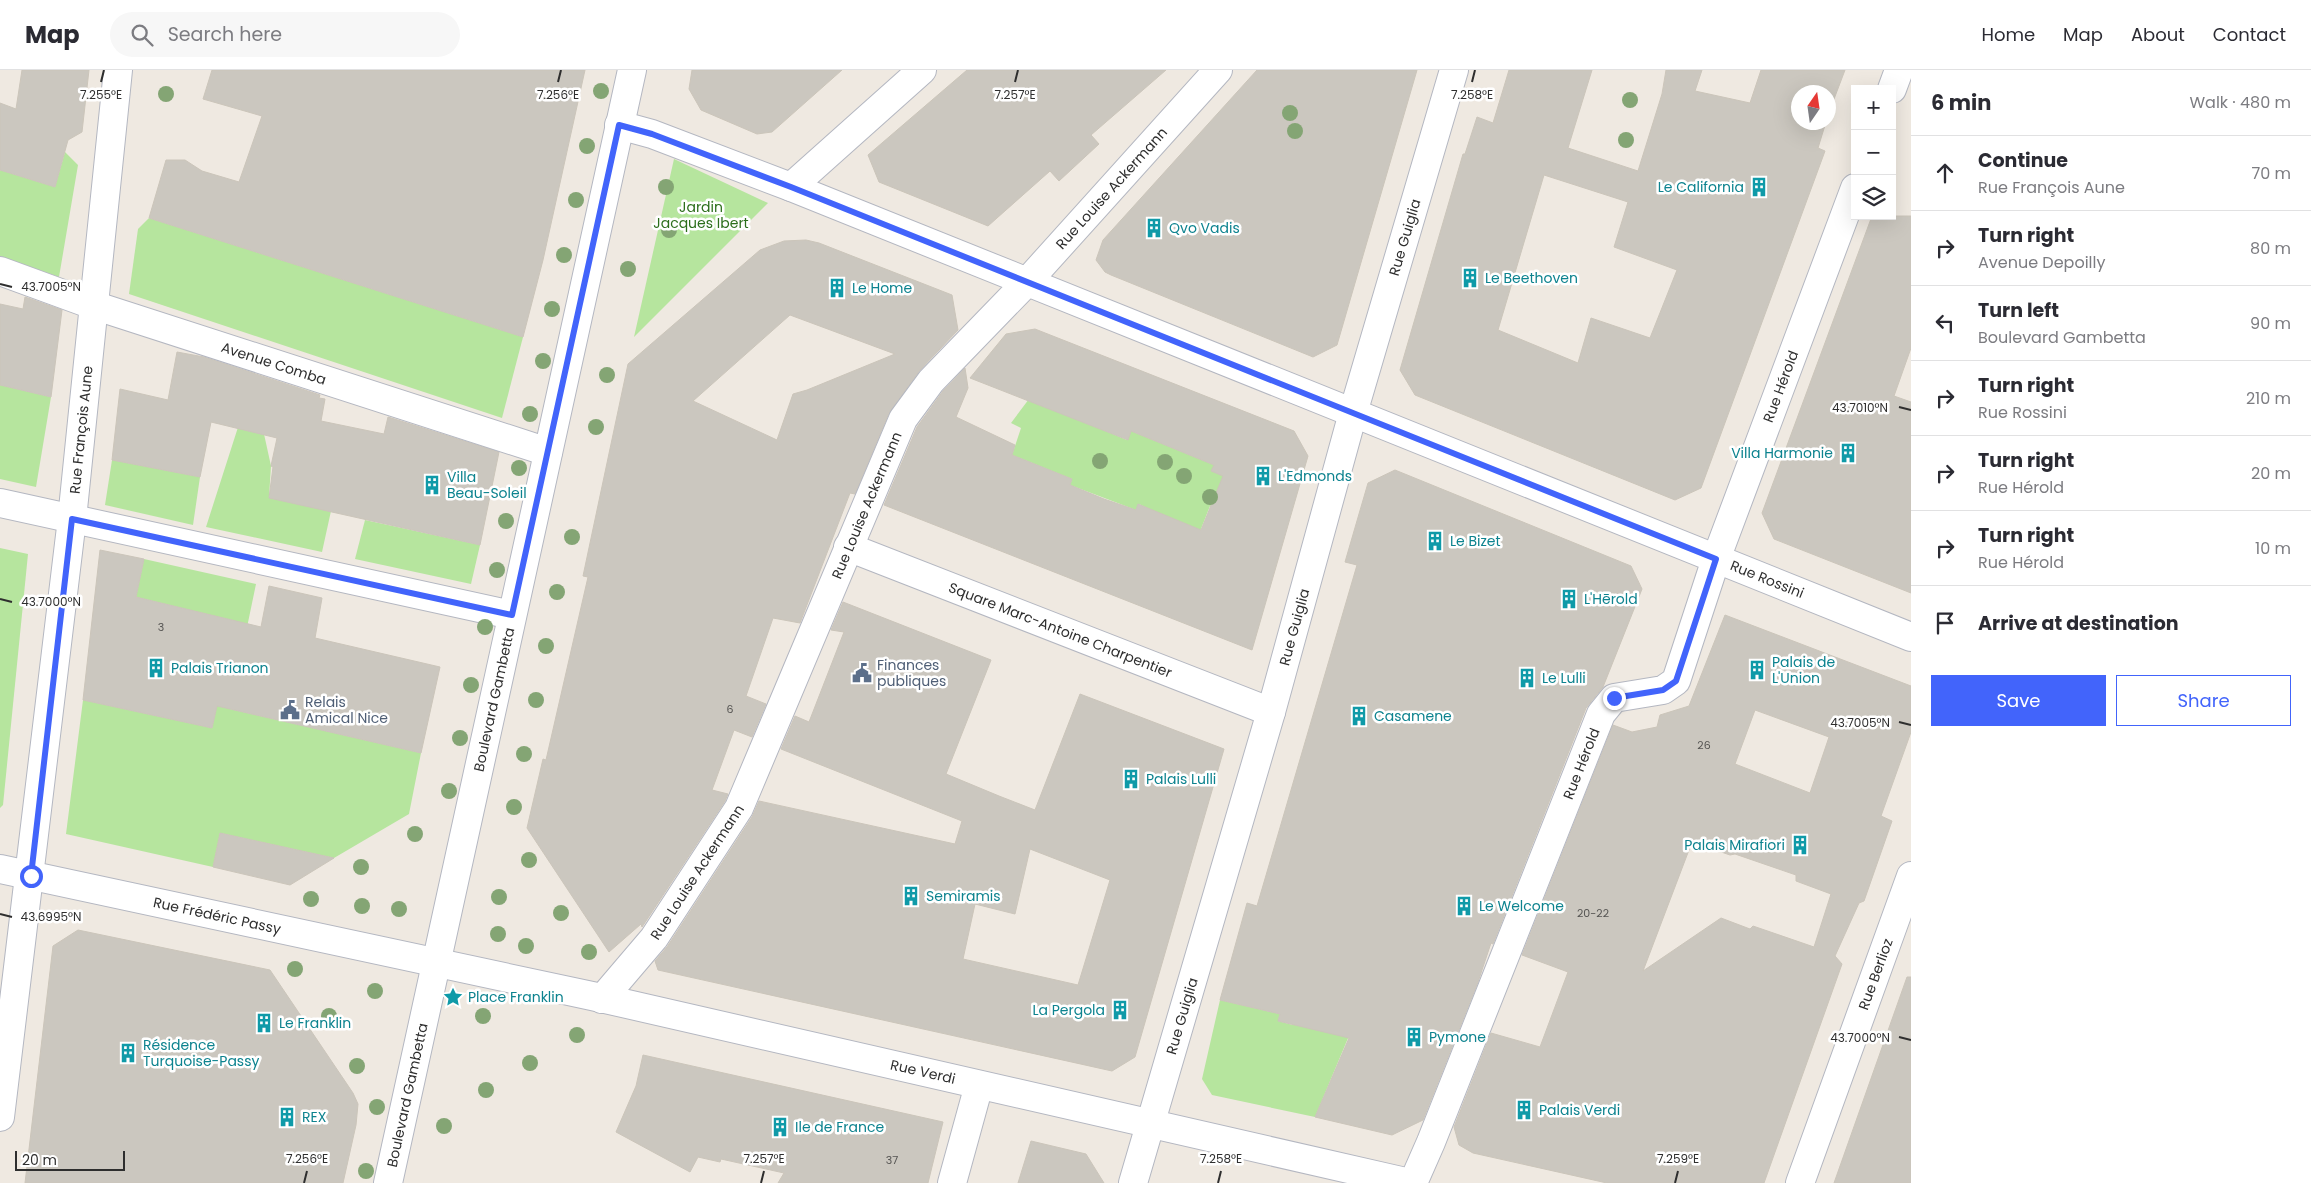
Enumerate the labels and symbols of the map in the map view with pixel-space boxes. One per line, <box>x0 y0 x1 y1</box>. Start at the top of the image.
north arrow <box>1791 85 1836 130</box>
text: 7.255°E <box>80 86 122 103</box>
text: 7.256°E <box>537 86 579 103</box>
text: 7.257°E <box>994 86 1036 103</box>
text: 7.258°E <box>1451 86 1493 103</box>
street label: Rue Louise Ackermann <box>1051 123 1172 254</box>
building icon: Le California <box>1748 176 1770 198</box>
place label: Le California <box>1658 177 1744 197</box>
park label: Jardin Jacques Ibert <box>653 197 749 233</box>
street label: Rue Guiglia <box>1384 197 1426 278</box>
building icon: Qvo Vadis <box>1143 217 1165 239</box>
place label: Qvo Vadis <box>1169 218 1240 238</box>
building icon: Le Beethoven <box>1459 267 1481 289</box>
place label: Le Beethoven <box>1485 268 1578 288</box>
building icon: Le Home <box>826 277 848 299</box>
text: 43.7005°N <box>21 278 81 295</box>
place label: Le Home <box>852 278 913 298</box>
street label: Avenue Comba <box>219 337 329 390</box>
street label: Rue Hérold <box>1758 348 1803 425</box>
street label: Rue François Aune <box>65 364 98 495</box>
text: 43.7010°N <box>1832 399 1888 416</box>
street label: Rue Louise Ackermann <box>827 429 907 582</box>
building icon: Villa Harmonie <box>1837 442 1859 464</box>
place label: Villa Harmonie <box>1731 443 1833 463</box>
building icon: L'Edmonds <box>1252 465 1274 487</box>
place label: L'Edmonds <box>1278 466 1352 486</box>
place label: Villa Beau-Soleil <box>447 467 527 503</box>
building icon: Villa Beau-Soleil <box>421 474 443 496</box>
building icon: Le Bizet <box>1424 530 1446 552</box>
place label: Le Bizet <box>1450 531 1501 551</box>
street label: Rue Rossini <box>1727 555 1807 603</box>
street label: Square Marc-Antoine Charpentier <box>946 577 1175 682</box>
street label: Rue Guiglia <box>1274 586 1314 668</box>
building icon: L'Hērold <box>1558 588 1580 610</box>
place label: L'Hērold <box>1584 589 1638 609</box>
text: 43.7000°N <box>21 593 81 610</box>
house number: 3 <box>158 619 164 635</box>
street label: Boulevard Gambetta <box>468 626 520 773</box>
place label: Palais de L'Union <box>1772 652 1835 688</box>
place label: Finances publiques <box>877 655 946 691</box>
building icon: Palais Trianon <box>145 657 167 679</box>
place label: Palais Trianon <box>171 658 269 678</box>
building icon: Palais de L'Union <box>1746 659 1768 681</box>
public building icon: Finances publiques <box>851 662 873 684</box>
building icon: Le Lulli <box>1516 667 1538 689</box>
place label: Le Lulli <box>1542 668 1586 688</box>
route end <box>1603 687 1626 710</box>
place label: Relais Amical Nice <box>305 692 388 728</box>
public building icon: Relais Amical Nice <box>279 699 301 721</box>
house number: 6 <box>727 701 734 717</box>
building icon: Casamene <box>1348 705 1370 727</box>
place label: Casamene <box>1374 706 1452 726</box>
text: 43.7005°N <box>1830 714 1890 731</box>
street label: Rue Hérold <box>1558 725 1605 802</box>
house number: 26 <box>1697 737 1711 753</box>
building icon: Palais Lulli <box>1120 768 1142 790</box>
place label: Palais Lulli <box>1146 769 1216 789</box>
street label: Rue Louise Ackermann <box>646 800 749 944</box>
building icon: Palais Mirafiori <box>1789 834 1811 856</box>
place label: Palais Mirafiori <box>1684 835 1785 855</box>
route start <box>20 865 43 888</box>
building icon: Semiramis <box>900 885 922 907</box>
place label: Semiramis <box>926 886 1001 906</box>
street label: Rue Frédéric Passy <box>151 892 283 939</box>
building icon: Le Welcome <box>1453 895 1475 917</box>
place label: Le Welcome <box>1479 896 1564 916</box>
house number: 20-22 <box>1577 905 1609 921</box>
text: 43.6995°N <box>21 908 81 925</box>
street label: Rue Berlioz <box>1853 936 1898 1013</box>
street label: Rue Guiglia <box>1161 975 1203 1057</box>
place icon: Place Franklin <box>442 986 464 1008</box>
place label: Place Franklin <box>468 987 564 1007</box>
building icon: La Pergola <box>1109 999 1131 1021</box>
place label: La Pergola <box>1032 1000 1105 1020</box>
building icon: Le Franklin <box>253 1012 275 1034</box>
place label: Le Franklin <box>279 1013 351 1033</box>
street label: Boulevard Gambetta <box>382 1021 433 1169</box>
building icon: Pymone <box>1403 1026 1425 1048</box>
place label: Pymone <box>1429 1027 1486 1047</box>
text: 43.7000°N <box>1830 1029 1890 1046</box>
place label: Résidence Turquoise-Passy <box>143 1035 259 1071</box>
building icon: Résidence Turquoise-Passy <box>117 1042 139 1064</box>
street label: Rue Verdi <box>888 1055 958 1089</box>
building icon: Palais Verdi <box>1513 1099 1535 1121</box>
place label: Palais Verdi <box>1539 1100 1620 1120</box>
building icon: REX <box>276 1106 298 1128</box>
place label: REX <box>302 1107 327 1127</box>
building icon: Ile de France <box>769 1116 791 1138</box>
place label: Ile de France <box>795 1117 884 1137</box>
scale bar <box>15 1148 125 1171</box>
text: 7.256°E <box>286 1150 328 1167</box>
text: 7.257°E <box>743 1150 785 1167</box>
text: 7.258°E <box>1200 1150 1242 1167</box>
text: 7.259°E <box>1657 1150 1699 1167</box>
house number: 37 <box>886 1152 898 1168</box>

